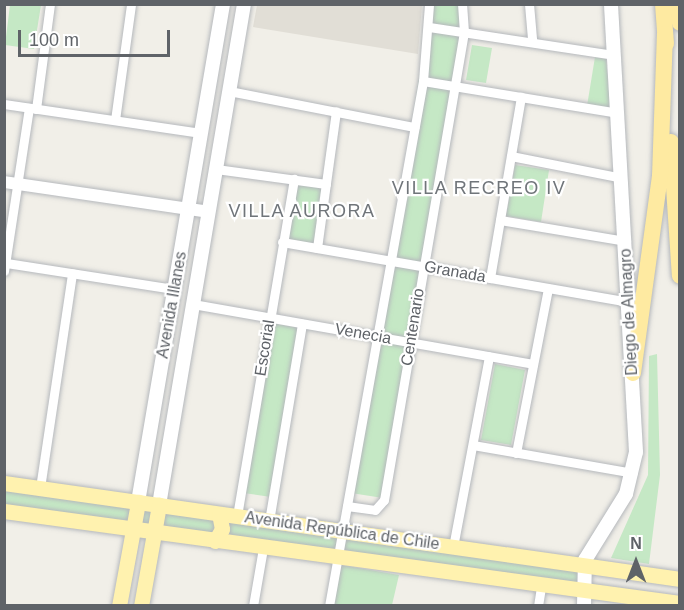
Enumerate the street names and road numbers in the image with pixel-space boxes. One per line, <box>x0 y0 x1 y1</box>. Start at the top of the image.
street label: Diego de Almagro <box>616 248 642 376</box>
street label: Avenida Illanes <box>153 250 191 360</box>
street label: Granada <box>423 257 487 287</box>
street label: Centenario <box>397 287 429 367</box>
street label: Escorial <box>251 318 279 378</box>
street label: Venecia <box>333 320 393 348</box>
street label: Avenida República de Chile <box>243 508 441 554</box>

